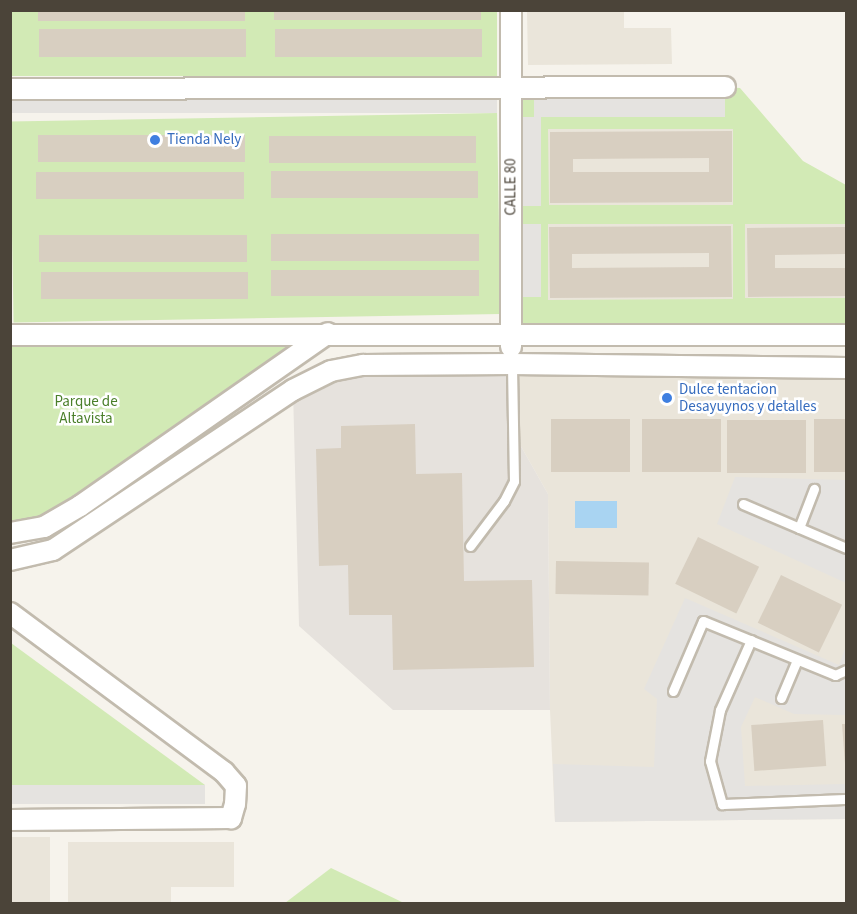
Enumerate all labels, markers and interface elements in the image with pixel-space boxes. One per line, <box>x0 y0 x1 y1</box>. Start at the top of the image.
place label: Tienda Nely <box>167 131 241 149</box>
marker: Tienda Nely <box>148 133 162 147</box>
street label: CALLE 80 <box>502 158 520 216</box>
place label: Dulce tentacion Desayuynos y detalles <box>679 380 817 415</box>
marker: Dulce tentacion Desayuynos y detalles <box>660 391 674 405</box>
park label: Parque de Altavista <box>54 392 118 427</box>

